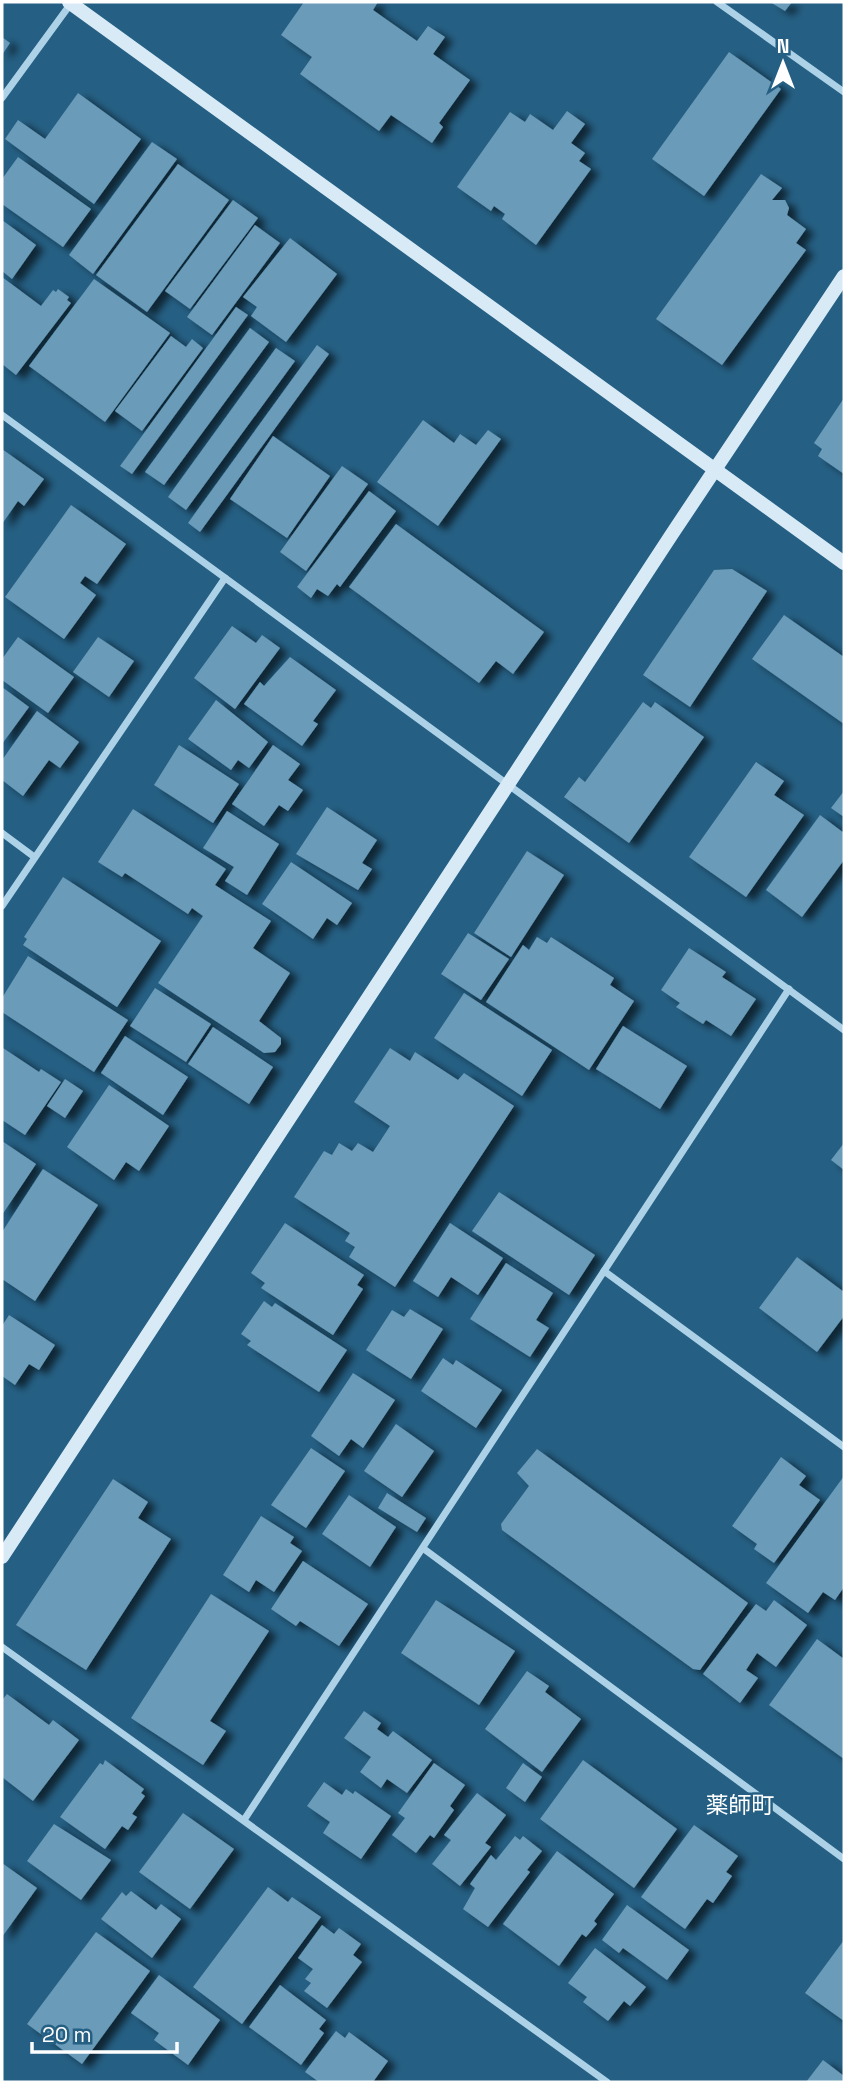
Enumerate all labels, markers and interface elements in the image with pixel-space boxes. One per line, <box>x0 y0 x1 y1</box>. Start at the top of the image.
north arrow <box>748 28 818 98</box>
text: N <box>777 34 789 59</box>
district label: 薬師町 <box>706 1790 775 1820</box>
scale bar <box>32 2010 177 2054</box>
text: 20 m <box>42 2021 92 2048</box>

